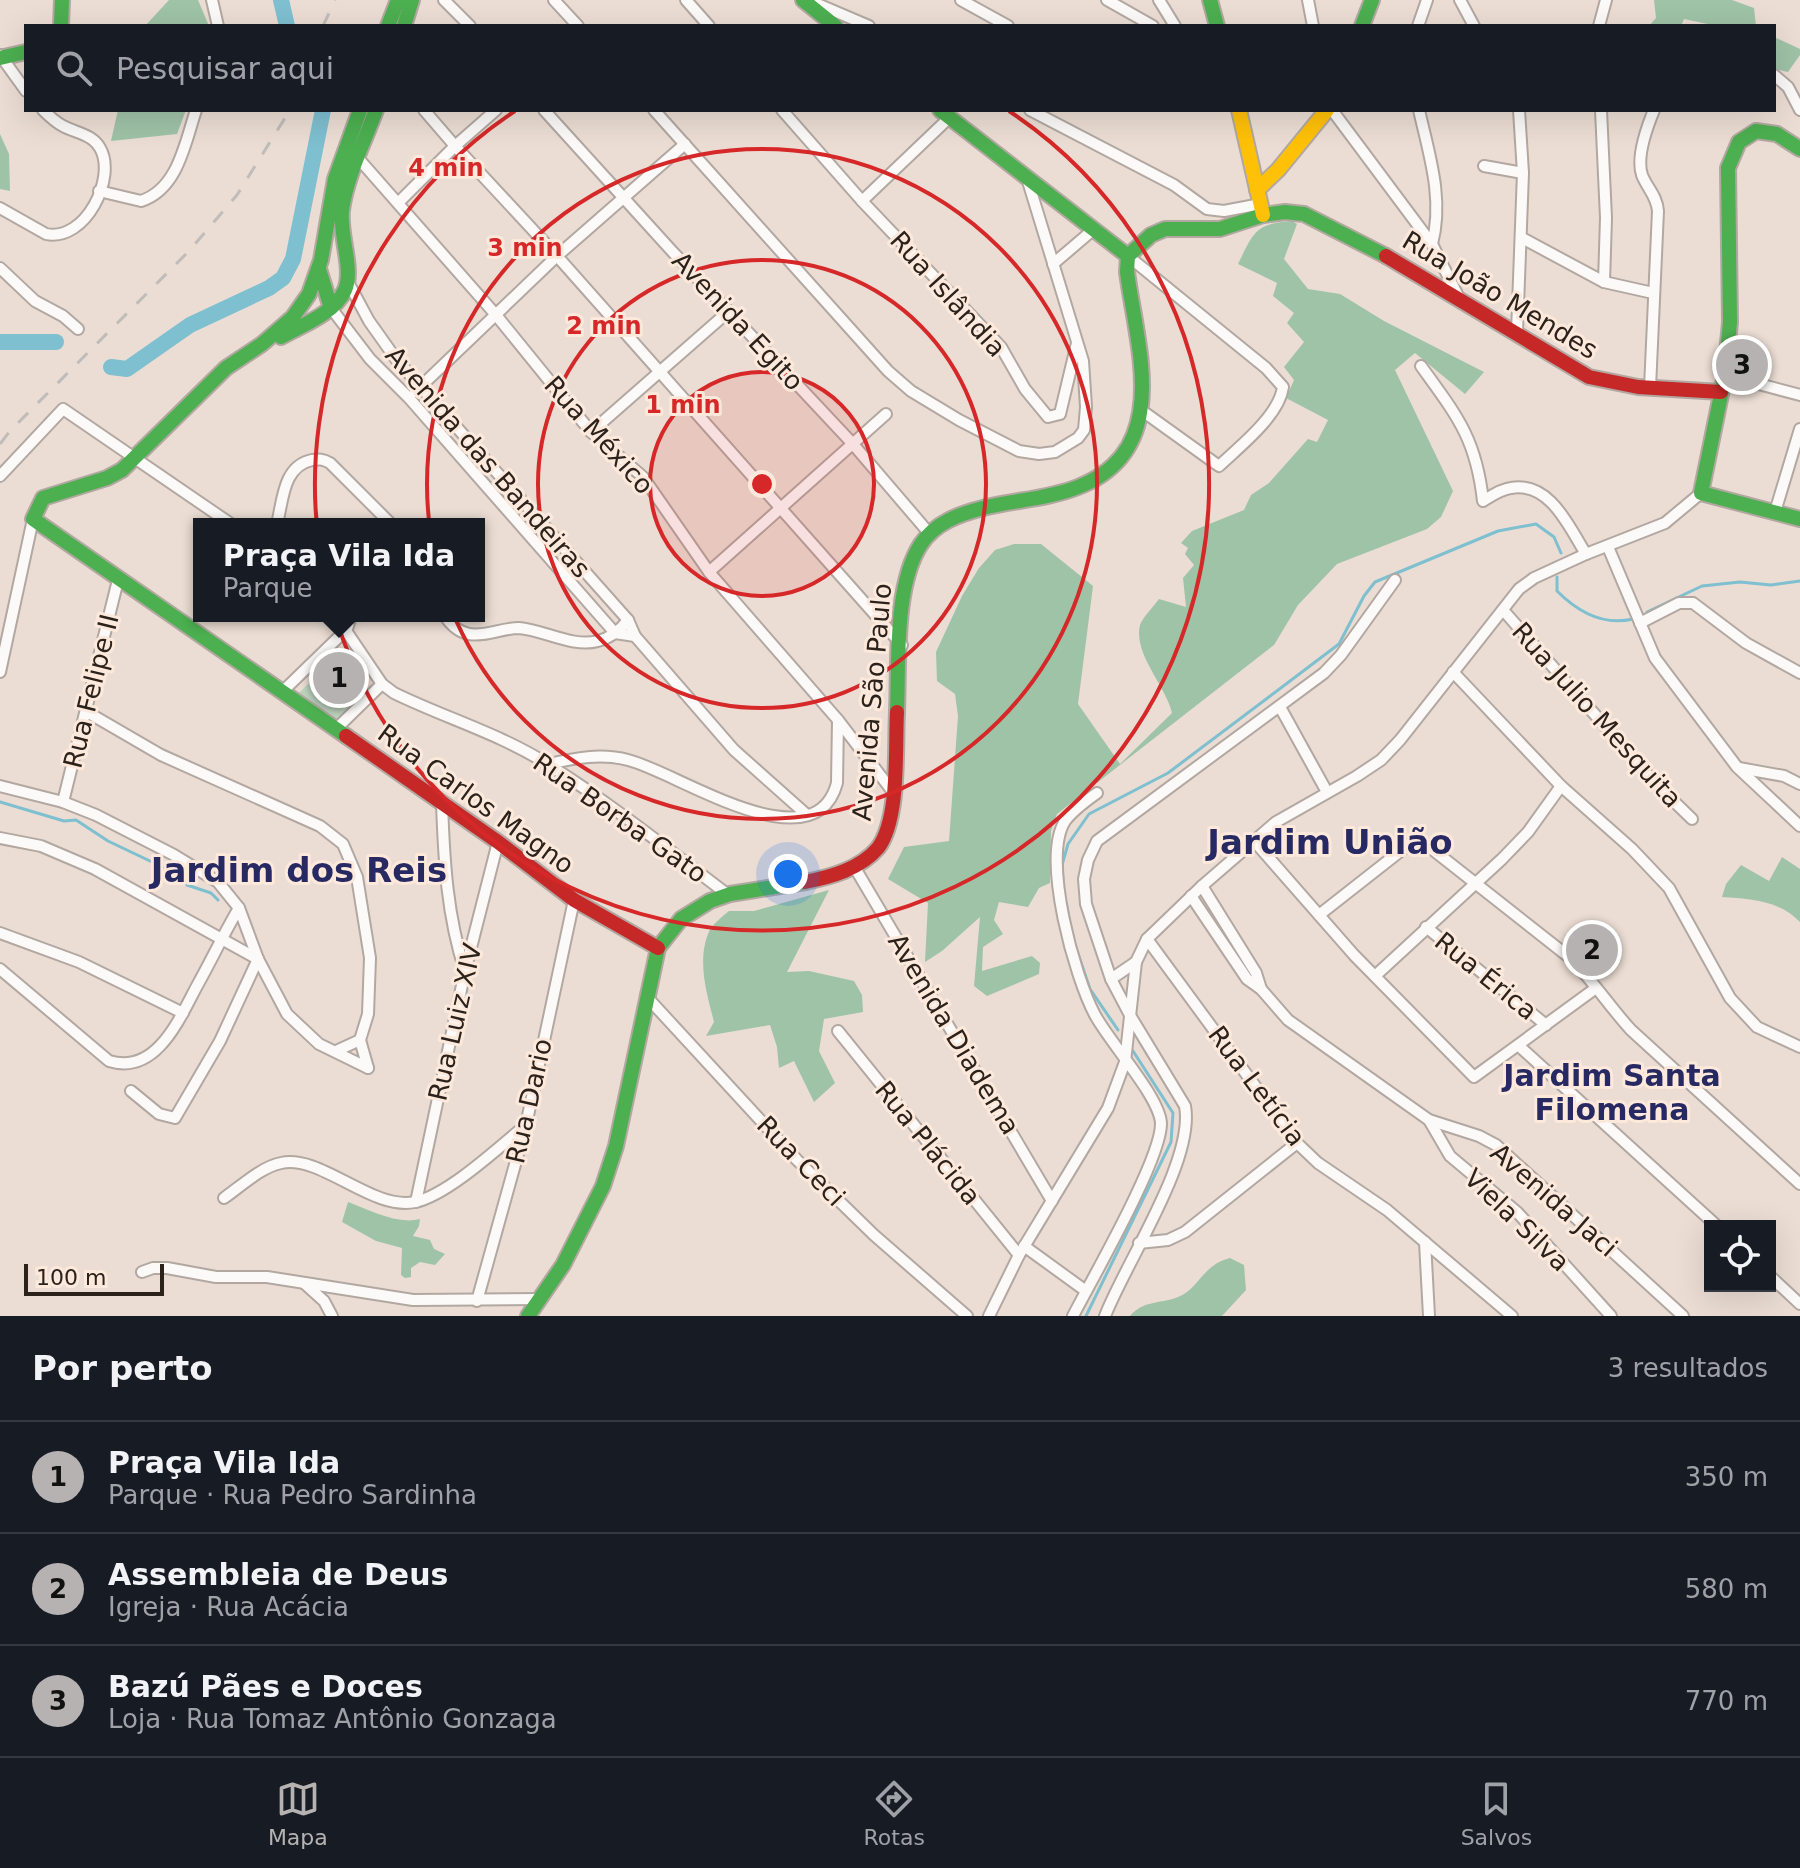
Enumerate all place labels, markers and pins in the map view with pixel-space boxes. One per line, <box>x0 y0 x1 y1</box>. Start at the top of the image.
pin: 3 <box>1716 335 1768 395</box>
centre of rings <box>748 470 776 498</box>
pin: 1 <box>313 648 365 708</box>
pin: 2 <box>1566 920 1618 980</box>

